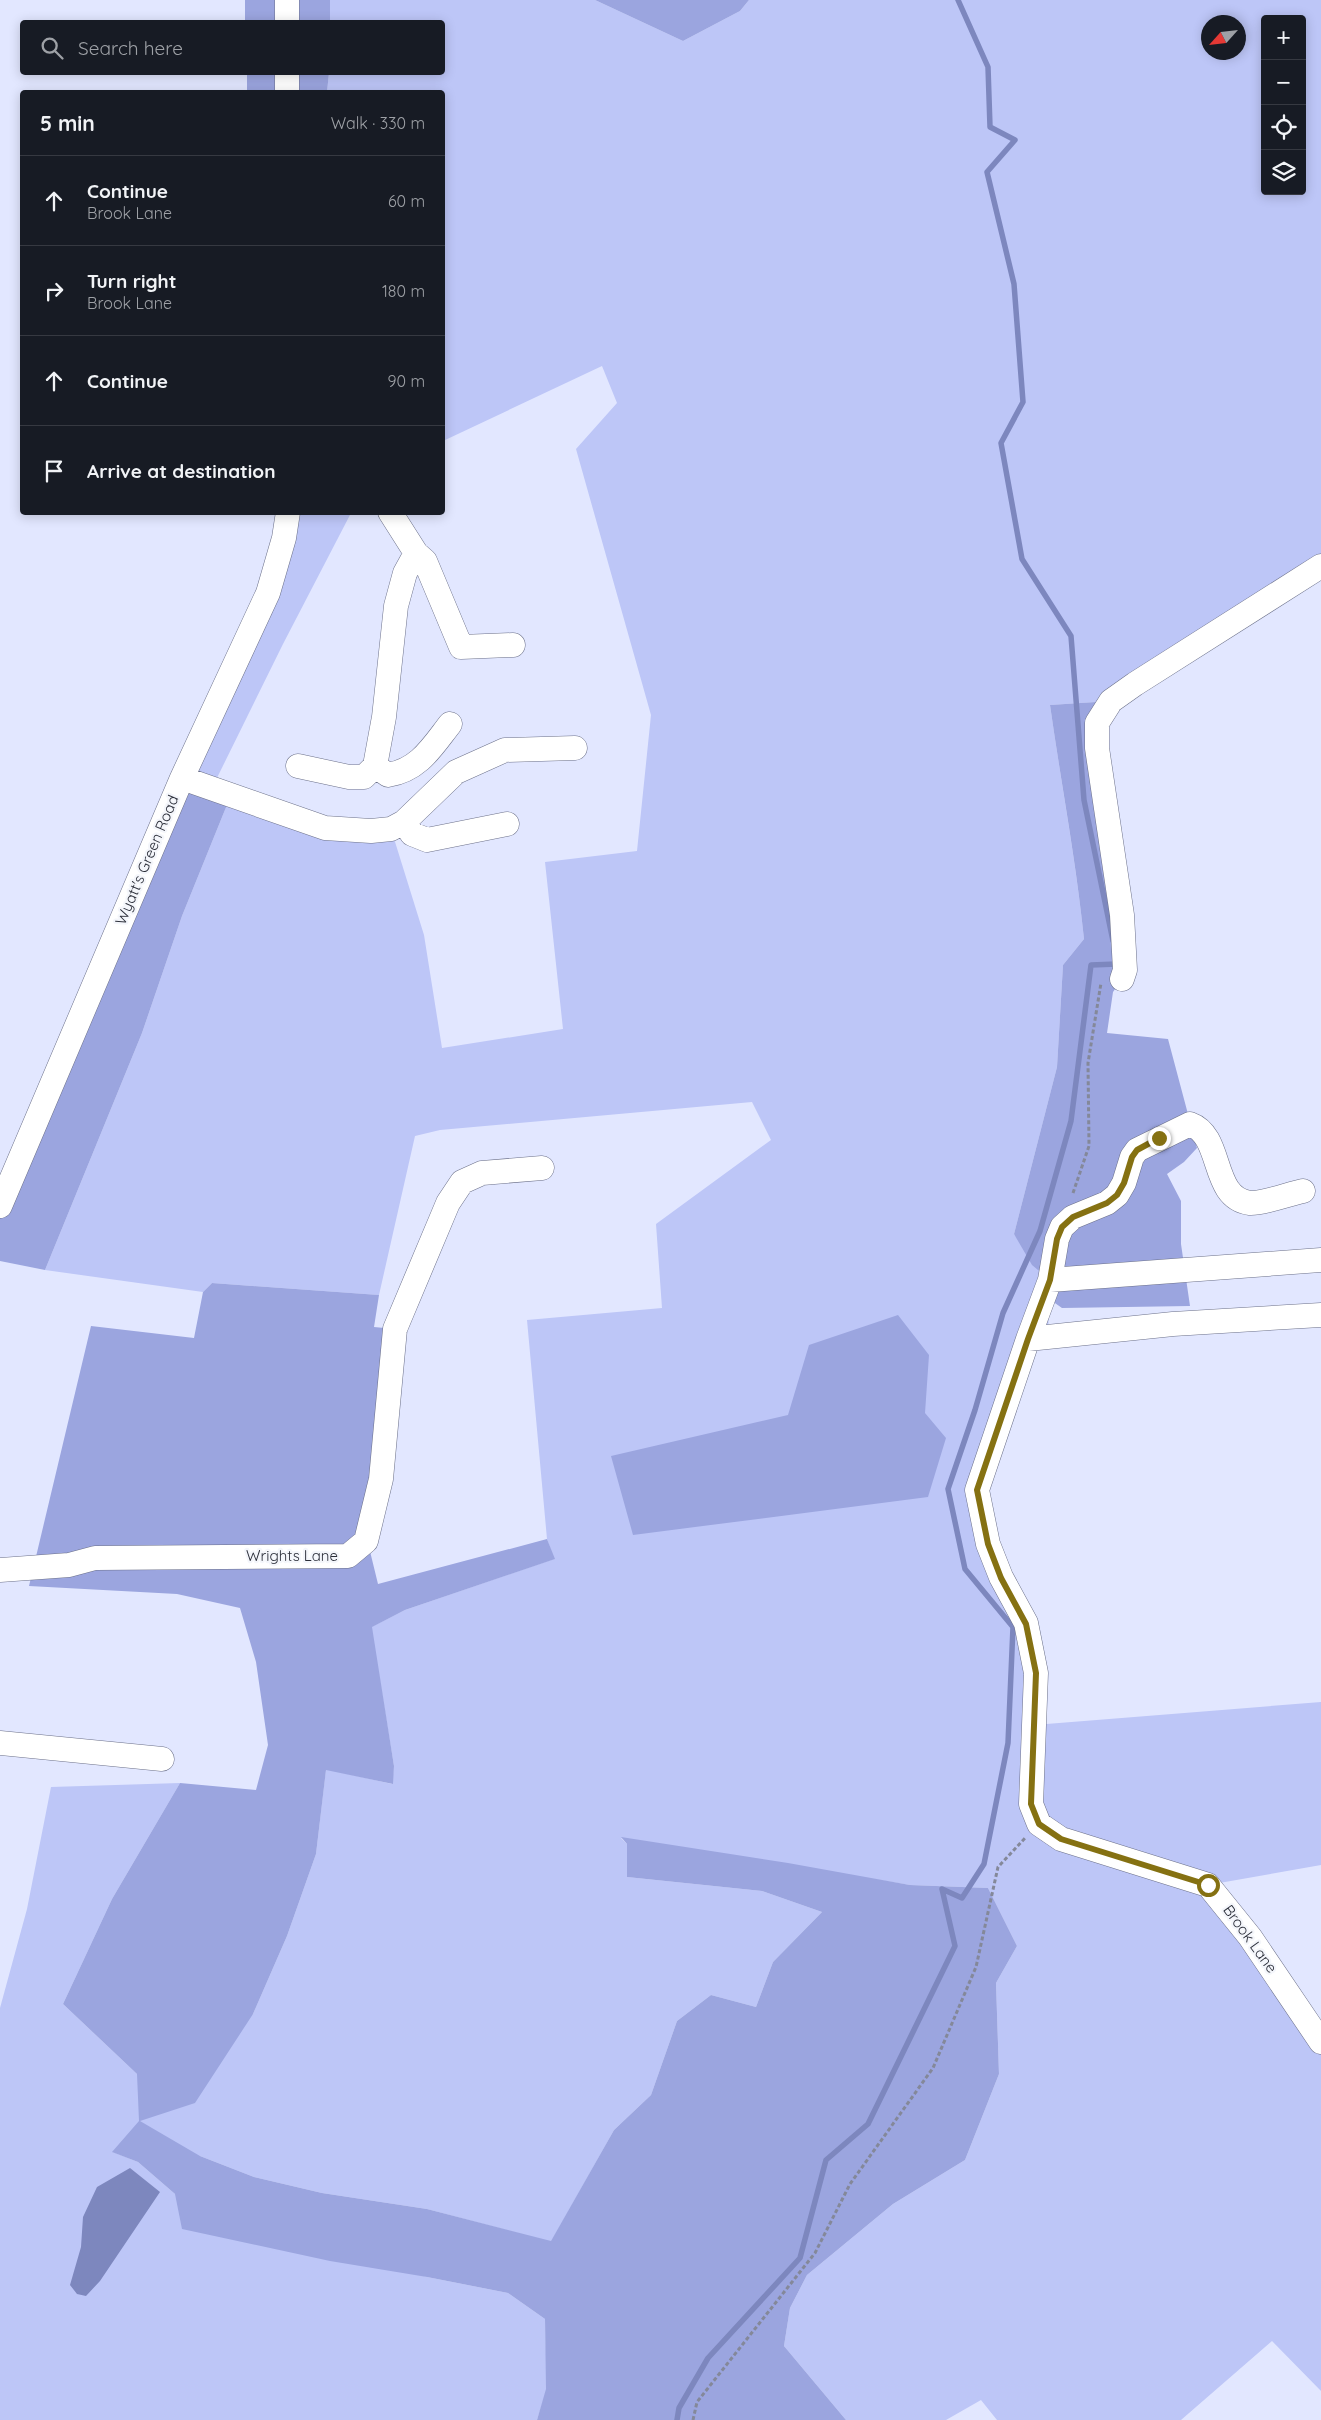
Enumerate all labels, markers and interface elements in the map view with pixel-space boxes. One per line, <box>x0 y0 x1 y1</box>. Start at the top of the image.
north arrow <box>1201 15 1246 60</box>
map controls <box>1261 15 1306 195</box>
button: + <box>1261 15 1306 60</box>
search box <box>20 20 445 75</box>
icon: search <box>38 34 66 62</box>
text: Search here <box>78 36 183 60</box>
button: − <box>1261 60 1306 105</box>
button: locate <box>1261 105 1306 150</box>
text: 5 min <box>40 110 95 136</box>
text: Walk · 330 m <box>331 113 425 133</box>
button: layers <box>1261 150 1306 195</box>
text: Continue <box>87 179 168 203</box>
icon: ahead <box>40 187 68 215</box>
text: 60 m <box>388 191 425 211</box>
text: Brook Lane <box>87 203 172 223</box>
text: Turn right <box>87 269 176 293</box>
icon: right <box>40 277 68 305</box>
text: 180 m <box>382 281 425 301</box>
text: Brook Lane <box>87 293 172 313</box>
icon: ahead <box>40 367 68 395</box>
text: Continue <box>87 369 168 393</box>
text: 90 m <box>388 371 425 391</box>
icon: arrive <box>40 457 68 485</box>
text: Arrive at destination <box>87 459 276 483</box>
street label: Wyatt's Green Road <box>111 792 182 928</box>
route end <box>1148 1127 1171 1150</box>
street label: Wrights Lane <box>246 1546 338 1565</box>
route start <box>1197 1874 1220 1897</box>
street label: Brook Lane <box>1219 1901 1282 1977</box>

